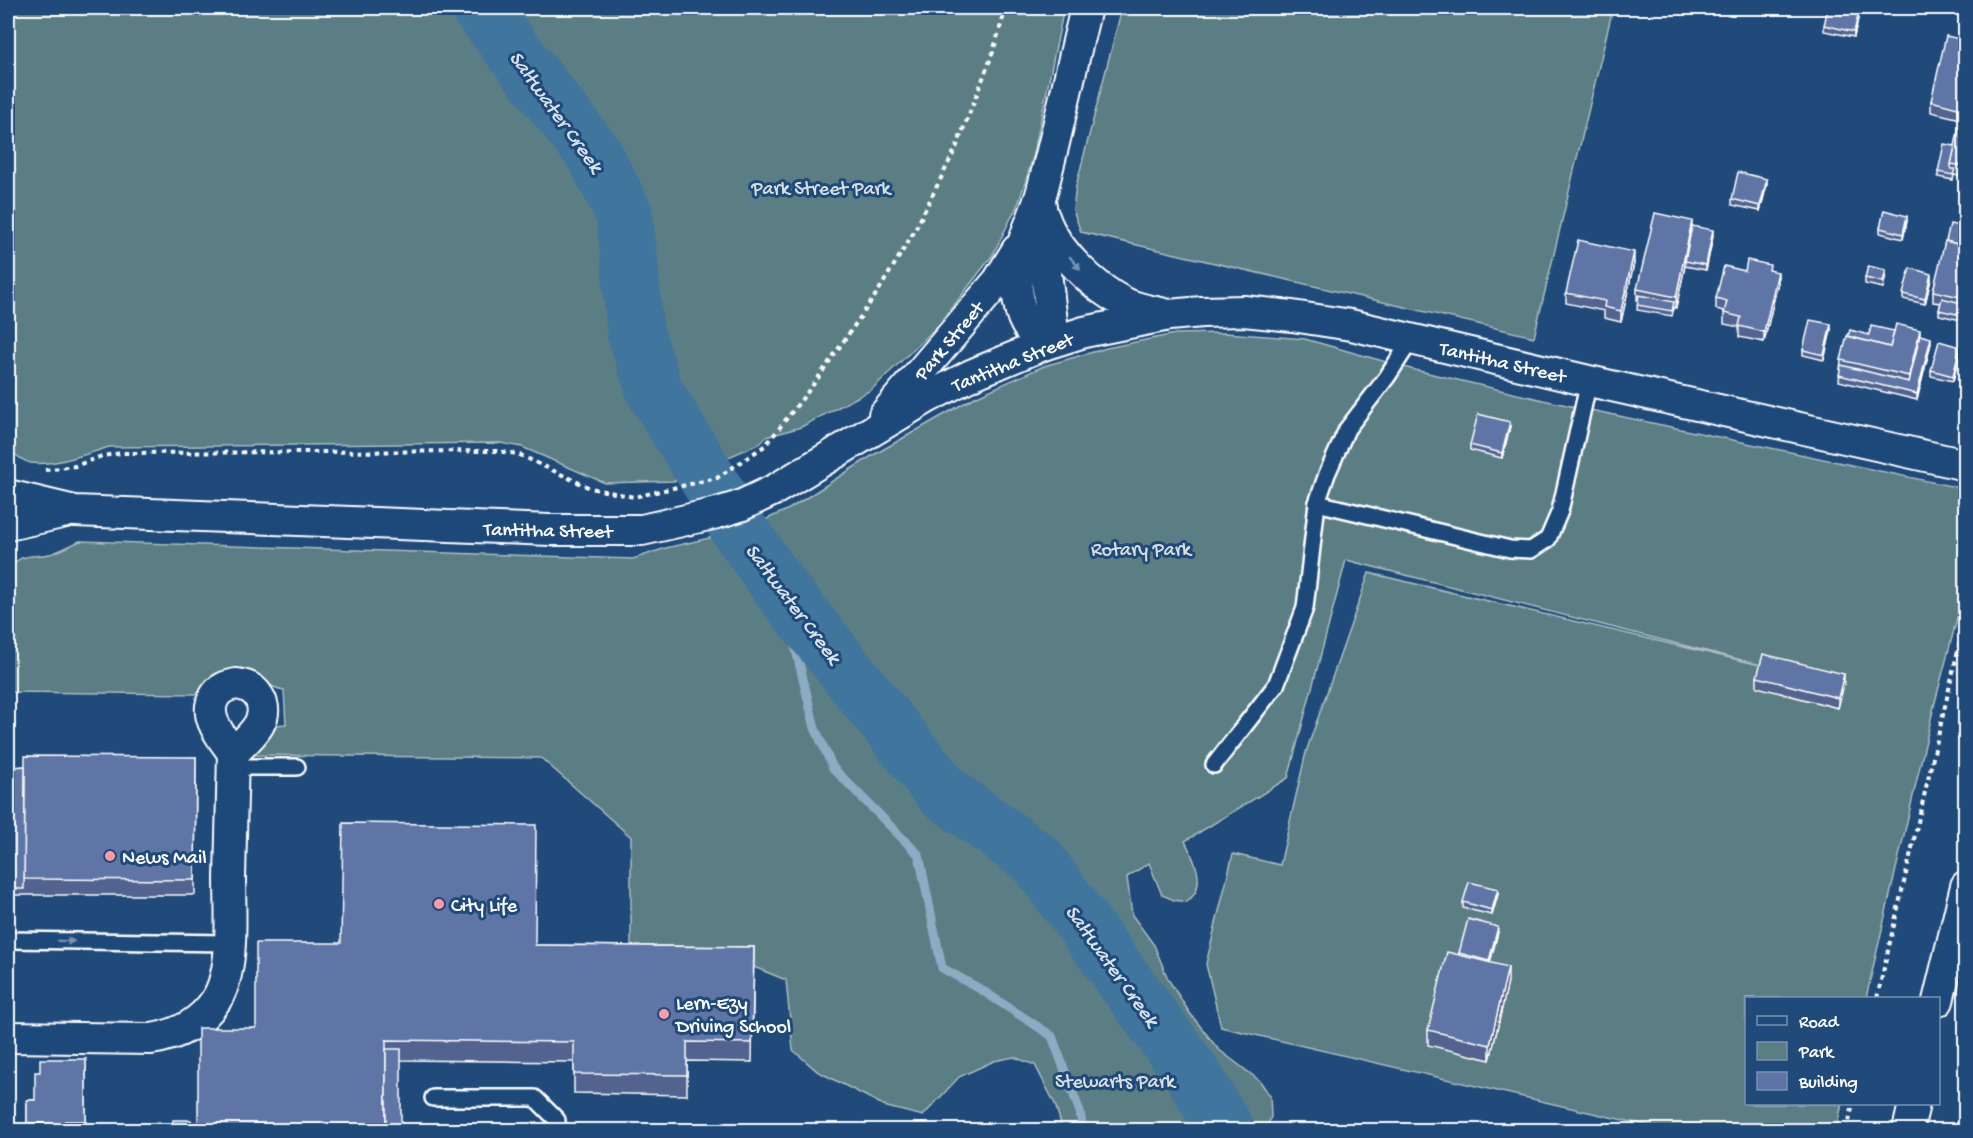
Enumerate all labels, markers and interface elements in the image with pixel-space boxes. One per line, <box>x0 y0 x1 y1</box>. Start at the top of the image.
water label: Saltwater Creek <box>502 47 608 181</box>
park label: Park Street Park <box>750 179 893 202</box>
one-way arrow <box>1068 255 1081 270</box>
street label: Park Street <box>910 297 992 387</box>
street label: Tantitha Street <box>948 329 1079 399</box>
street label: Tantitha Street <box>1436 338 1569 391</box>
street label: Tantitha Street <box>482 520 614 545</box>
water label: Saltwater Creek <box>738 540 846 672</box>
park label: Rotary Park <box>1091 540 1193 563</box>
place label: News Mail <box>122 848 207 871</box>
marker: News Mail <box>103 849 117 863</box>
place label: City Life <box>451 896 518 919</box>
marker: City Life <box>432 897 446 911</box>
water label: Saltwater Creek <box>1058 901 1164 1035</box>
one-way arrow <box>56 936 75 946</box>
place label: Lern-Ezy Driving School <box>674 994 791 1040</box>
legend <box>1745 997 1940 1105</box>
marker: Lern-Ezy Driving School <box>657 1007 671 1021</box>
text: Road <box>1799 1013 1840 1034</box>
text: Park <box>1798 1043 1835 1064</box>
park label: Stewarts Park <box>1055 1072 1177 1095</box>
text: Building <box>1798 1073 1858 1094</box>

